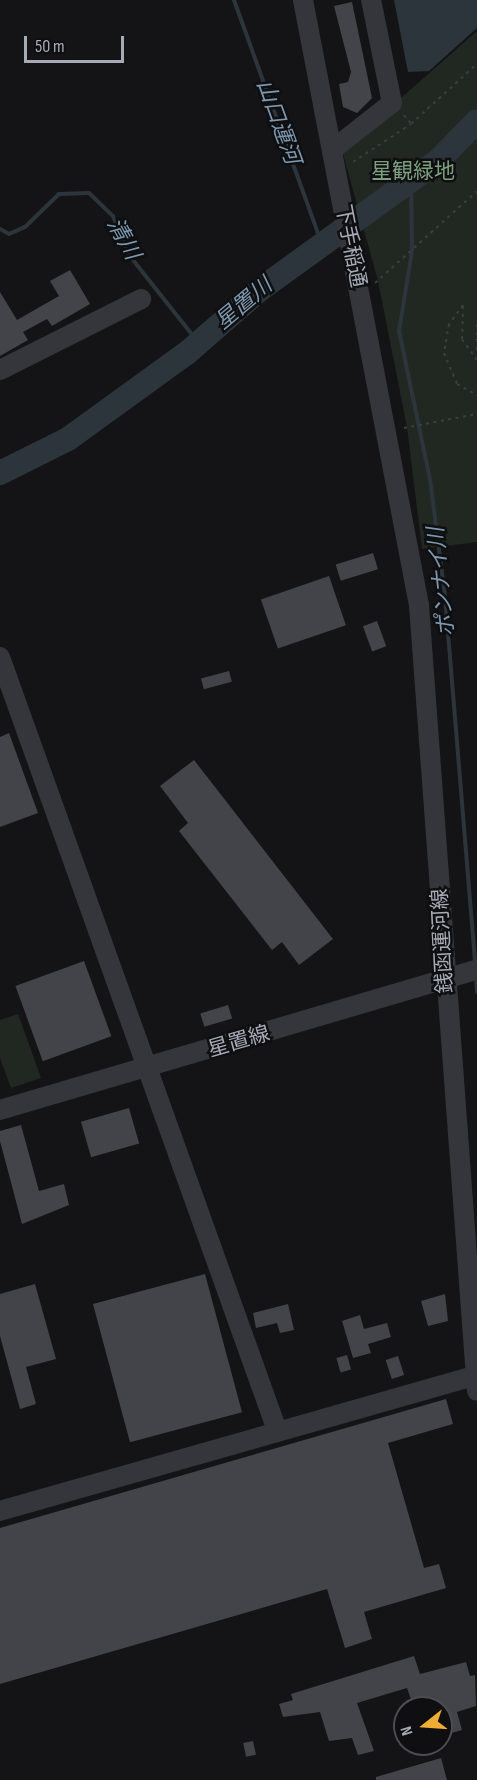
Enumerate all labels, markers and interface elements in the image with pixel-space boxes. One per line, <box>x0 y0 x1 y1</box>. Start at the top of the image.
scale bar <box>27 24 128 62</box>
text: 50 m <box>35 36 65 57</box>
water label: 山口運河 <box>251 76 305 168</box>
park label: 星観緑地 <box>371 159 455 185</box>
street label: 下手稲通 <box>330 202 370 290</box>
water label: 清川 <box>101 213 145 265</box>
water label: 星置川 <box>210 273 278 335</box>
water label: ポンナイ川 <box>423 526 461 638</box>
street label: 銭函運河線 <box>428 888 458 994</box>
street label: 星置線 <box>205 1021 273 1063</box>
north arrow <box>393 1696 453 1756</box>
text: N <box>397 1724 418 1738</box>

